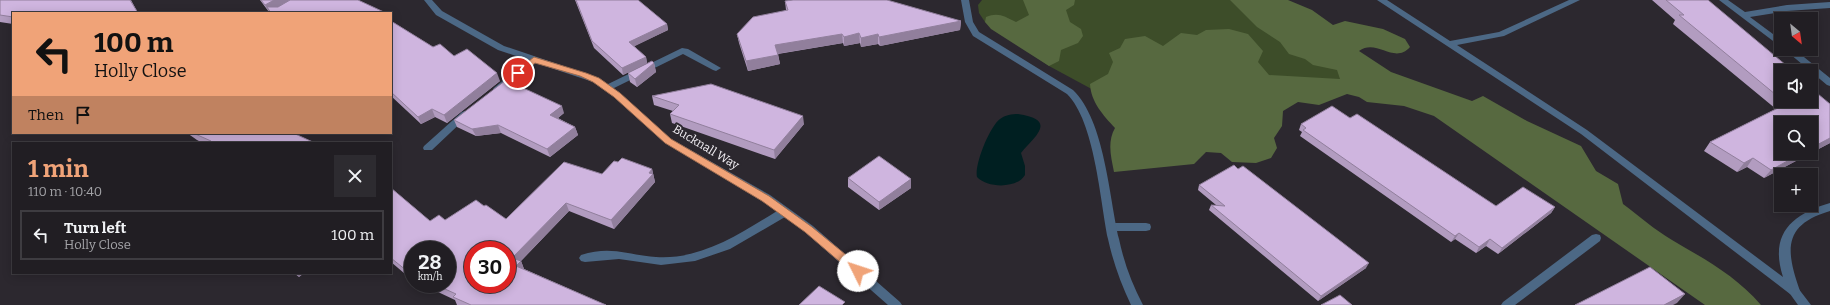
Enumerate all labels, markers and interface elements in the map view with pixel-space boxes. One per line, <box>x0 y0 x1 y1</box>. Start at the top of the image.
north arrow <box>1774 12 1818 56</box>
map controls <box>1774 12 1818 212</box>
text: 100 m <box>94 26 173 59</box>
icon: left <box>28 28 80 80</box>
pin <box>501 56 535 90</box>
text: Holly Close <box>94 60 187 82</box>
icon: arrive <box>507 62 529 84</box>
button: sound <box>1774 64 1818 108</box>
icon: arrive <box>72 104 94 126</box>
text: Then <box>28 106 64 124</box>
button: search <box>1774 116 1818 160</box>
street label: Bucknall Way <box>670 122 742 173</box>
text: 1 min <box>28 155 89 183</box>
button: close <box>334 155 376 197</box>
button: + <box>1774 168 1818 212</box>
text: 110 m · 10:40 <box>28 184 102 199</box>
text: Turn left <box>64 219 126 237</box>
icon: left <box>30 224 52 246</box>
text: 100 m <box>331 226 374 244</box>
text: Holly Close <box>64 237 131 252</box>
speed limit sign: 30 <box>464 241 516 293</box>
text: 28 <box>418 250 442 274</box>
position arrow <box>837 250 879 292</box>
text: km/h <box>418 271 442 283</box>

